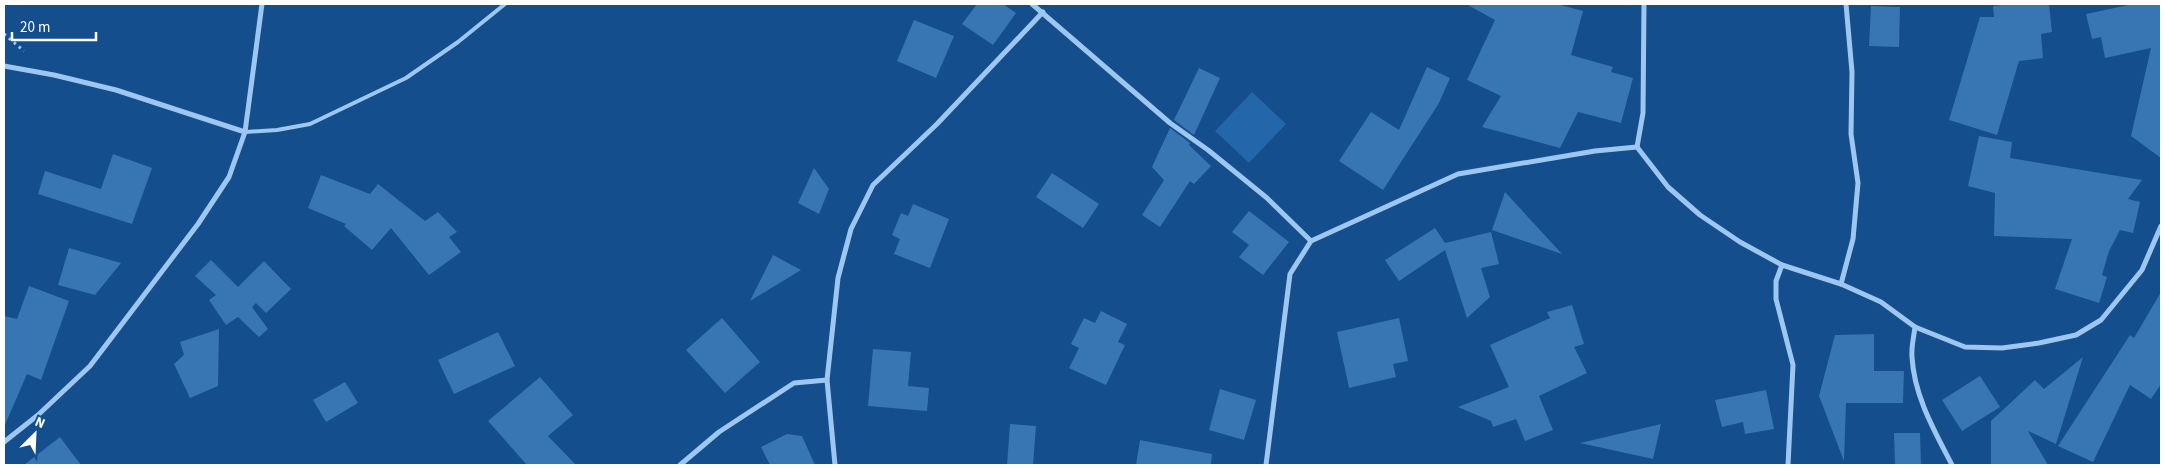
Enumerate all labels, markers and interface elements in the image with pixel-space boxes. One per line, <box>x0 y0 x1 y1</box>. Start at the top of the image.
scale bar <box>12 10 96 42</box>
text: 20 m <box>20 17 50 38</box>
north arrow <box>10 409 60 459</box>
text: N <box>32 412 48 434</box>

